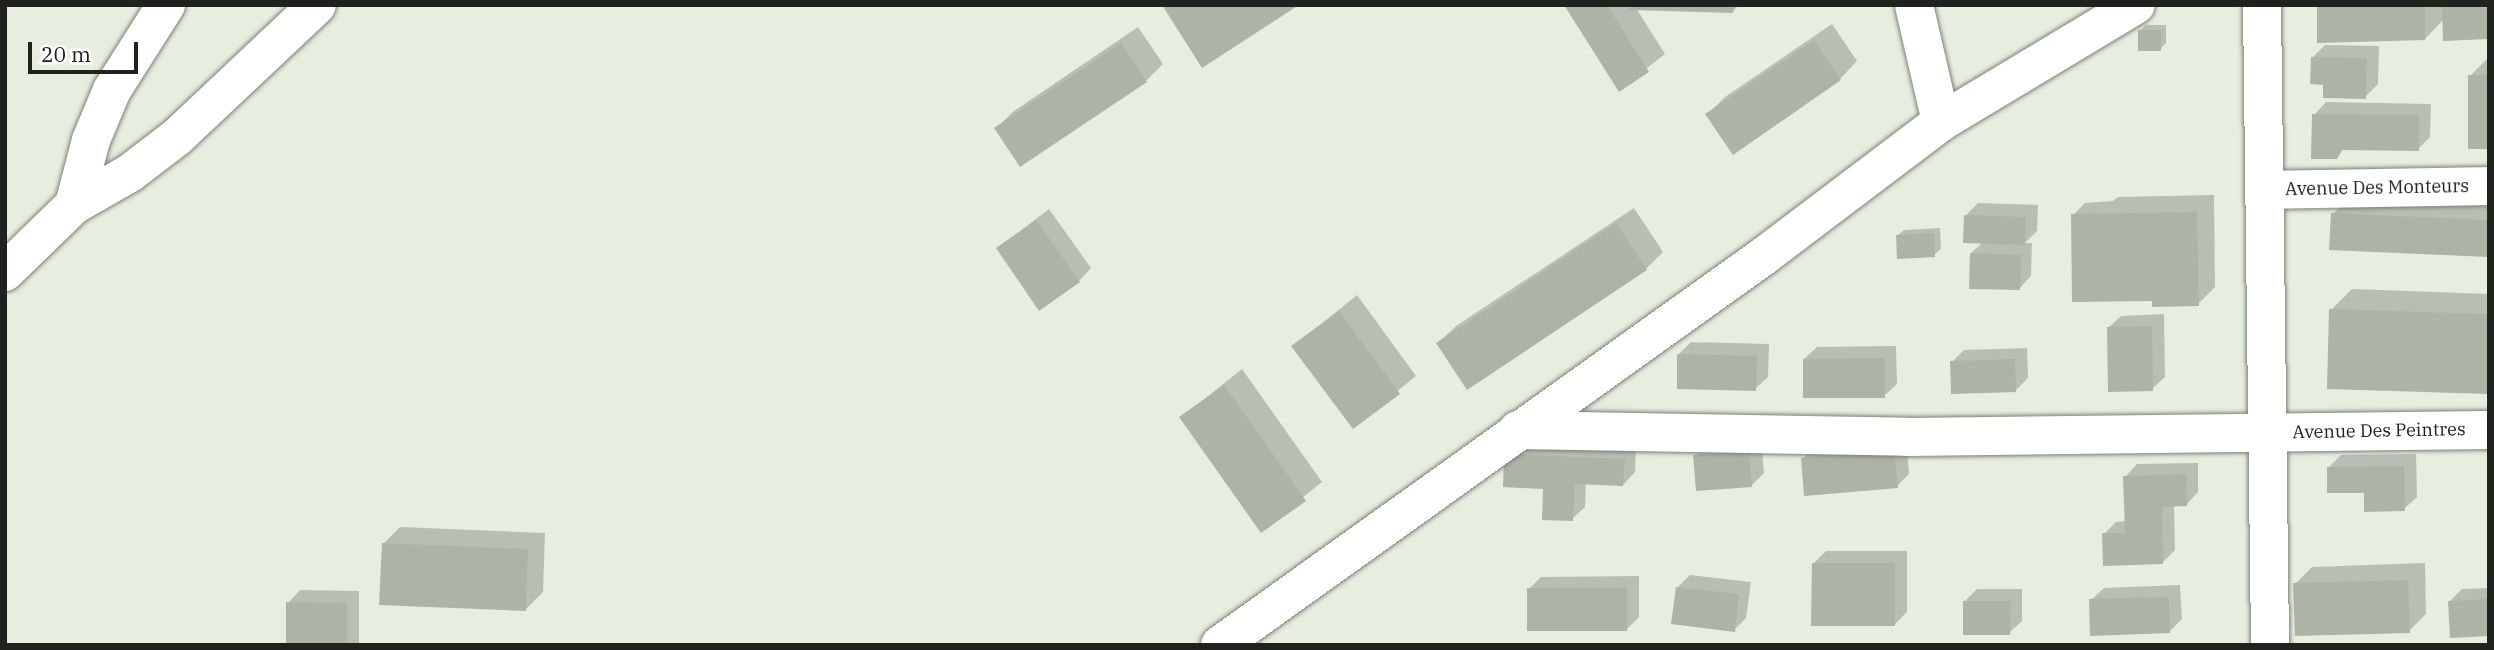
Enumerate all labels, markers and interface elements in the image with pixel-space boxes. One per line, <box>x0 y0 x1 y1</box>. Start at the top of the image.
scale bar <box>32 28 142 72</box>
text: 20 m <box>41 40 91 68</box>
street label: Avenue Des Monteurs <box>2285 176 2469 200</box>
street label: Avenue Des Peintres <box>2292 419 2466 443</box>

